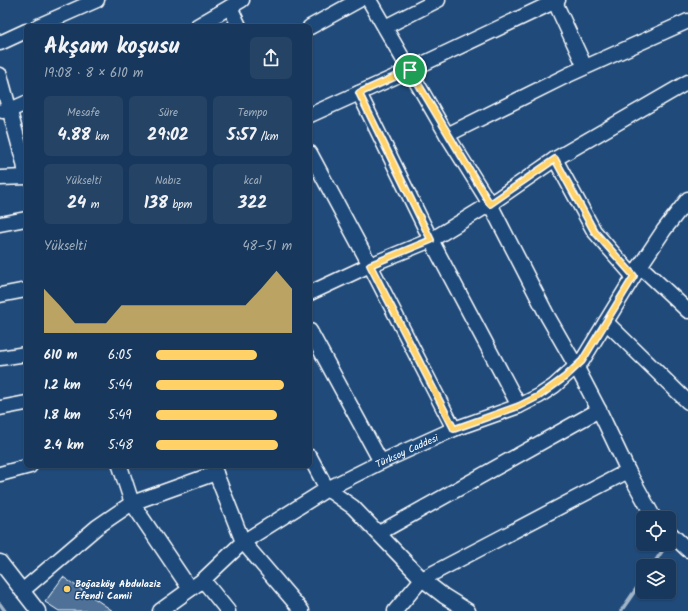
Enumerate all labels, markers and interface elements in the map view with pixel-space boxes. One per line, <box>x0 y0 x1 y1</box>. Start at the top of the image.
text: Akşam koşusu <box>44 30 180 65</box>
button: share <box>250 37 292 79</box>
pin <box>393 53 427 87</box>
icon: arrive <box>399 59 421 81</box>
text: 19:08 · 8 × 610 m <box>44 63 143 84</box>
text: Mesafe <box>67 104 100 122</box>
text: Süre <box>158 104 178 122</box>
text: Tempo <box>238 104 268 122</box>
text: 4.88 <box>57 122 91 149</box>
text: 29:02 <box>147 122 189 149</box>
text: 5:57 <box>227 122 256 149</box>
text: km <box>91 128 109 146</box>
text: /km <box>256 128 278 146</box>
text: Yükselti <box>65 172 101 190</box>
text: Nabız <box>155 172 181 190</box>
text: kcal <box>244 172 262 190</box>
text: 24 <box>67 190 86 217</box>
text: 138 <box>144 190 168 217</box>
text: 322 <box>238 190 267 217</box>
text: m <box>86 196 100 214</box>
text: bpm <box>168 196 192 214</box>
text: Yükselti <box>44 236 87 257</box>
text: 48–51 m <box>242 236 292 257</box>
text: 610 m <box>44 345 77 366</box>
text: 6:05 <box>108 345 132 366</box>
text: 1.2 km <box>44 375 81 396</box>
text: 5:44 <box>108 375 133 396</box>
text: 1.8 km <box>44 405 81 426</box>
text: 5:49 <box>108 405 132 426</box>
street label: Türksoy Caddesi <box>373 430 442 473</box>
text: 2.4 km <box>44 435 84 456</box>
text: 5:48 <box>108 435 133 456</box>
map controls <box>636 511 676 599</box>
button: locate <box>636 511 676 551</box>
button: layers <box>636 559 676 599</box>
place label: Boğazköy Abdulaziz Efendi Camii <box>75 576 161 604</box>
marker: Boğazköy Abdulaziz Efendi Camii <box>62 584 72 594</box>

